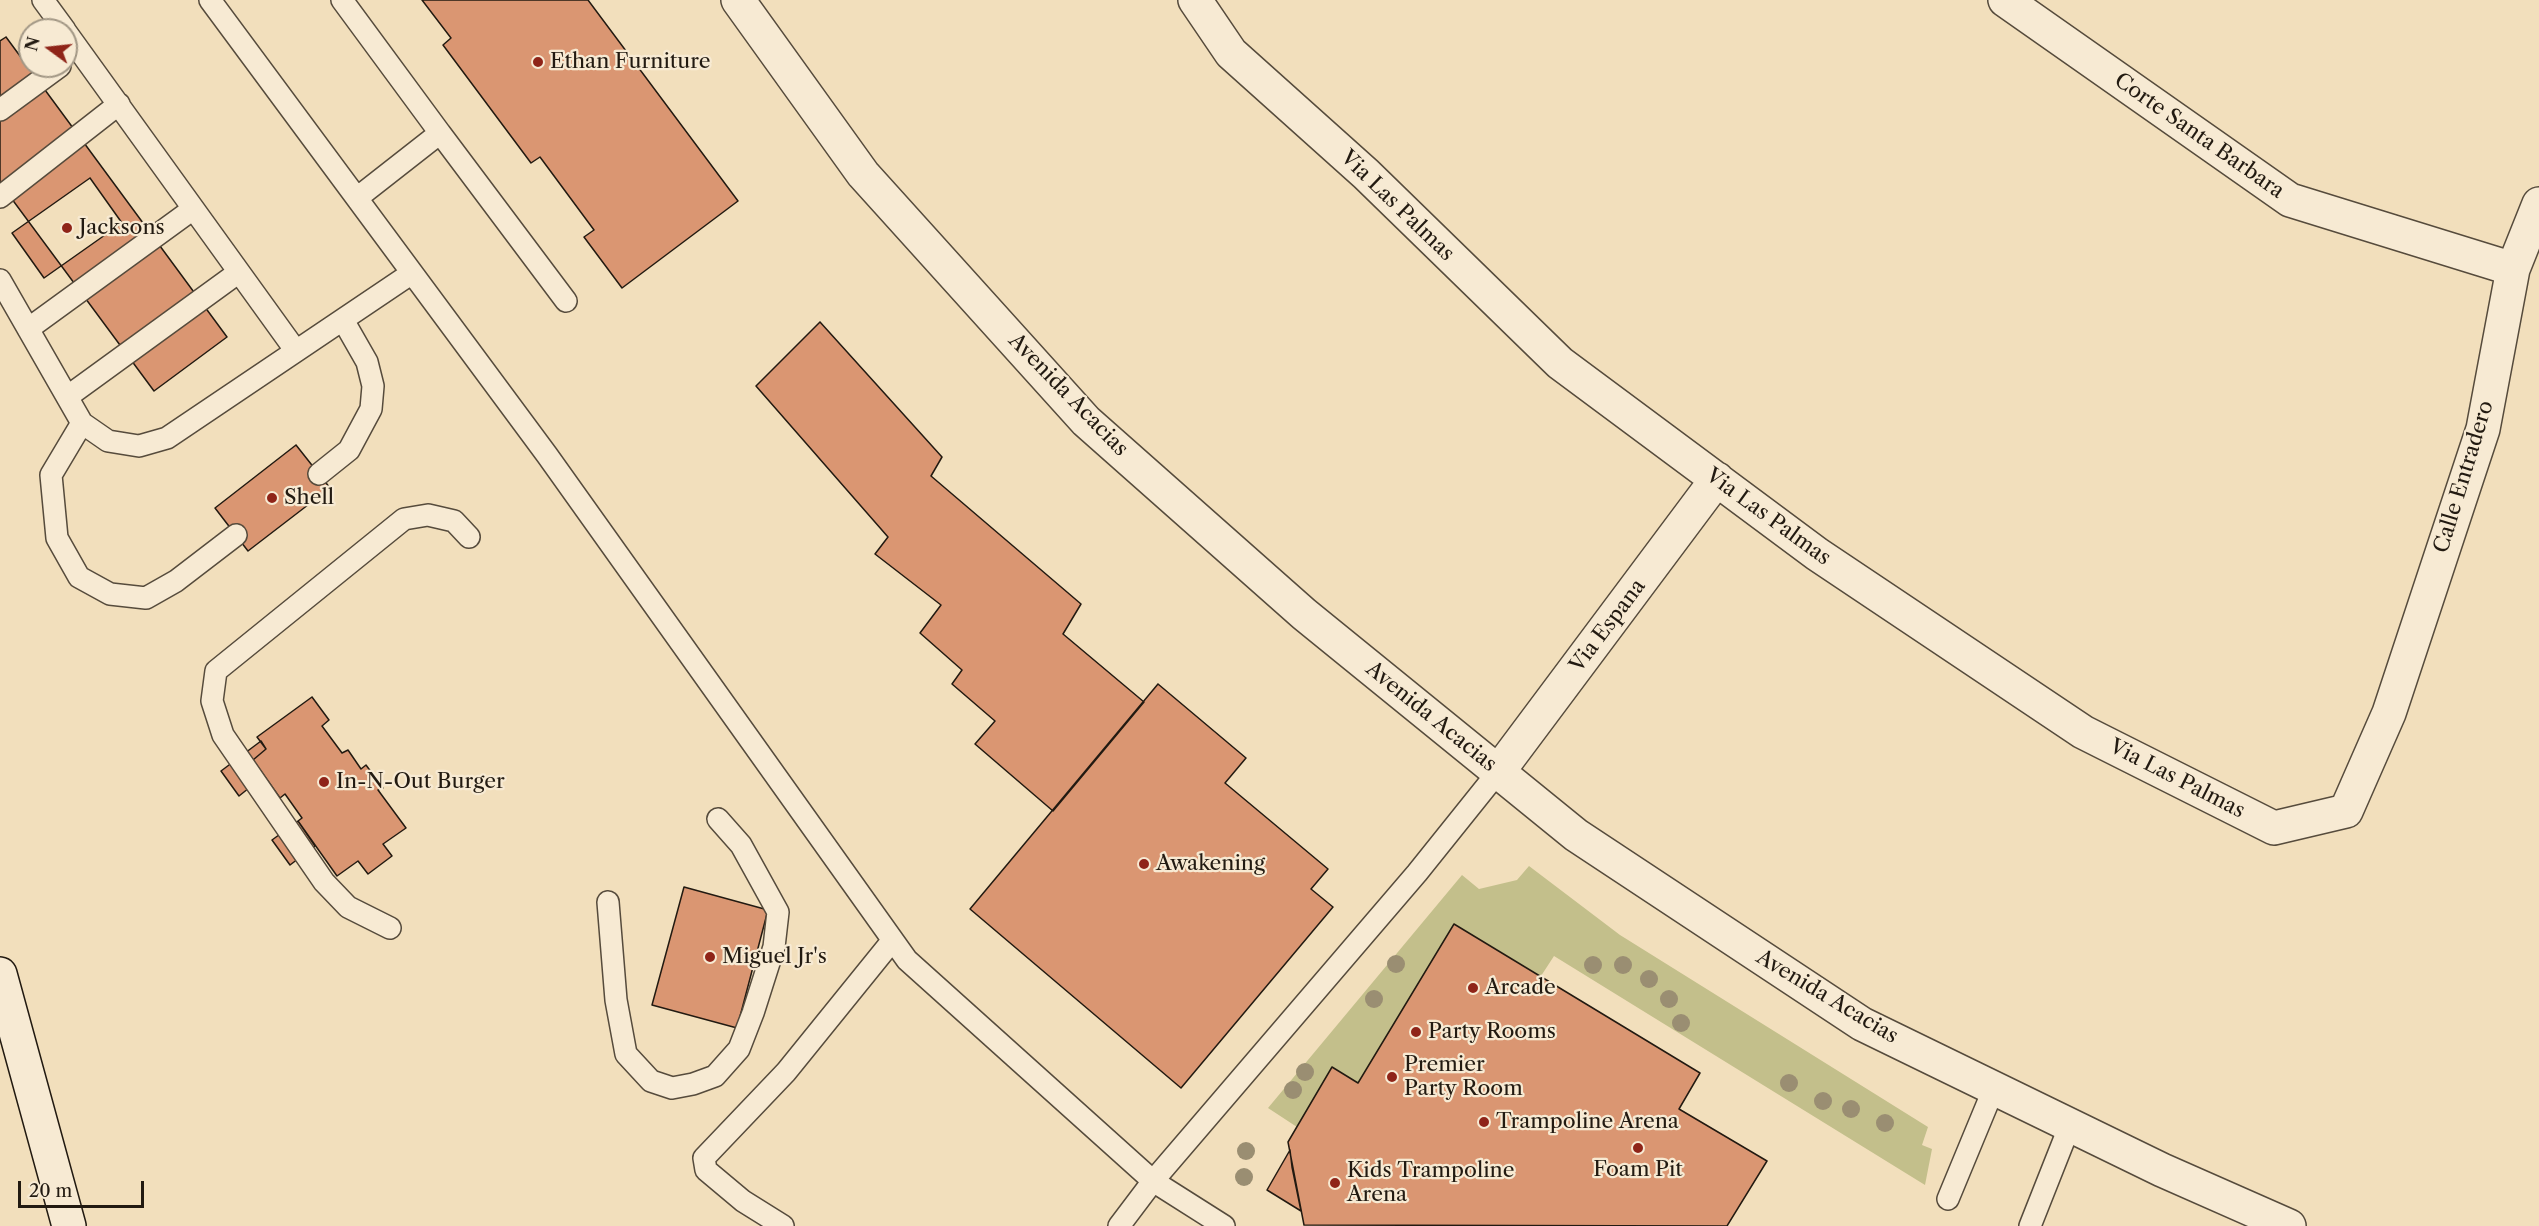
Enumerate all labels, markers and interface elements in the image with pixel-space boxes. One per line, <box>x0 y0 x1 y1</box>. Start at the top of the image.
north arrow <box>18 18 78 78</box>
text: N <box>21 35 44 53</box>
place label: Ethan Furniture <box>550 49 710 75</box>
marker: Ethan Furniture <box>531 55 545 69</box>
street label: Corte Santa Barbara <box>2109 68 2289 204</box>
street label: Via Las Palmas <box>1335 145 1459 267</box>
place label: Jacksons <box>79 215 165 241</box>
marker: Jacksons <box>60 221 74 235</box>
street label: Avenida Acacias <box>1003 328 1133 462</box>
street label: Calle Entradero <box>2429 398 2499 556</box>
street label: Via Las Palmas <box>1701 463 1835 571</box>
place label: Shell <box>284 485 334 511</box>
marker: Shell <box>265 491 279 505</box>
street label: Via Espana <box>1565 574 1651 678</box>
street label: Avenida Acacias <box>1361 657 1501 777</box>
street label: Via Las Palmas <box>2105 734 2249 824</box>
place label: In-N-Out Burger <box>336 769 505 795</box>
marker: In-N-Out Burger <box>317 775 331 789</box>
place label: Awakening <box>1156 851 1265 877</box>
marker: Awakening <box>1137 857 1151 871</box>
place label: Miguel Jr's <box>722 944 827 970</box>
street label: Avenida Acacias <box>1752 945 1902 1049</box>
marker: Miguel Jr's <box>703 950 717 964</box>
place label: Arcade <box>1485 975 1556 1001</box>
marker: Arcade <box>1466 981 1480 995</box>
place label: Party Rooms <box>1428 1019 1556 1045</box>
marker: Party Rooms <box>1409 1025 1423 1039</box>
place label: Premier Party Room <box>1404 1052 1523 1102</box>
marker: Premier Party Room <box>1385 1070 1399 1084</box>
place label: Trampoline Arena <box>1496 1109 1679 1135</box>
marker: Trampoline Arena <box>1477 1115 1491 1129</box>
marker: Foam Pit <box>1631 1141 1645 1155</box>
place label: Foam Pit <box>1593 1157 1683 1183</box>
place label: Kids Trampoline Arena <box>1347 1158 1514 1208</box>
scale bar <box>21 1169 147 1207</box>
marker: Kids Trampoline Arena <box>1328 1176 1342 1190</box>
text: 20 m <box>29 1180 72 1202</box>

